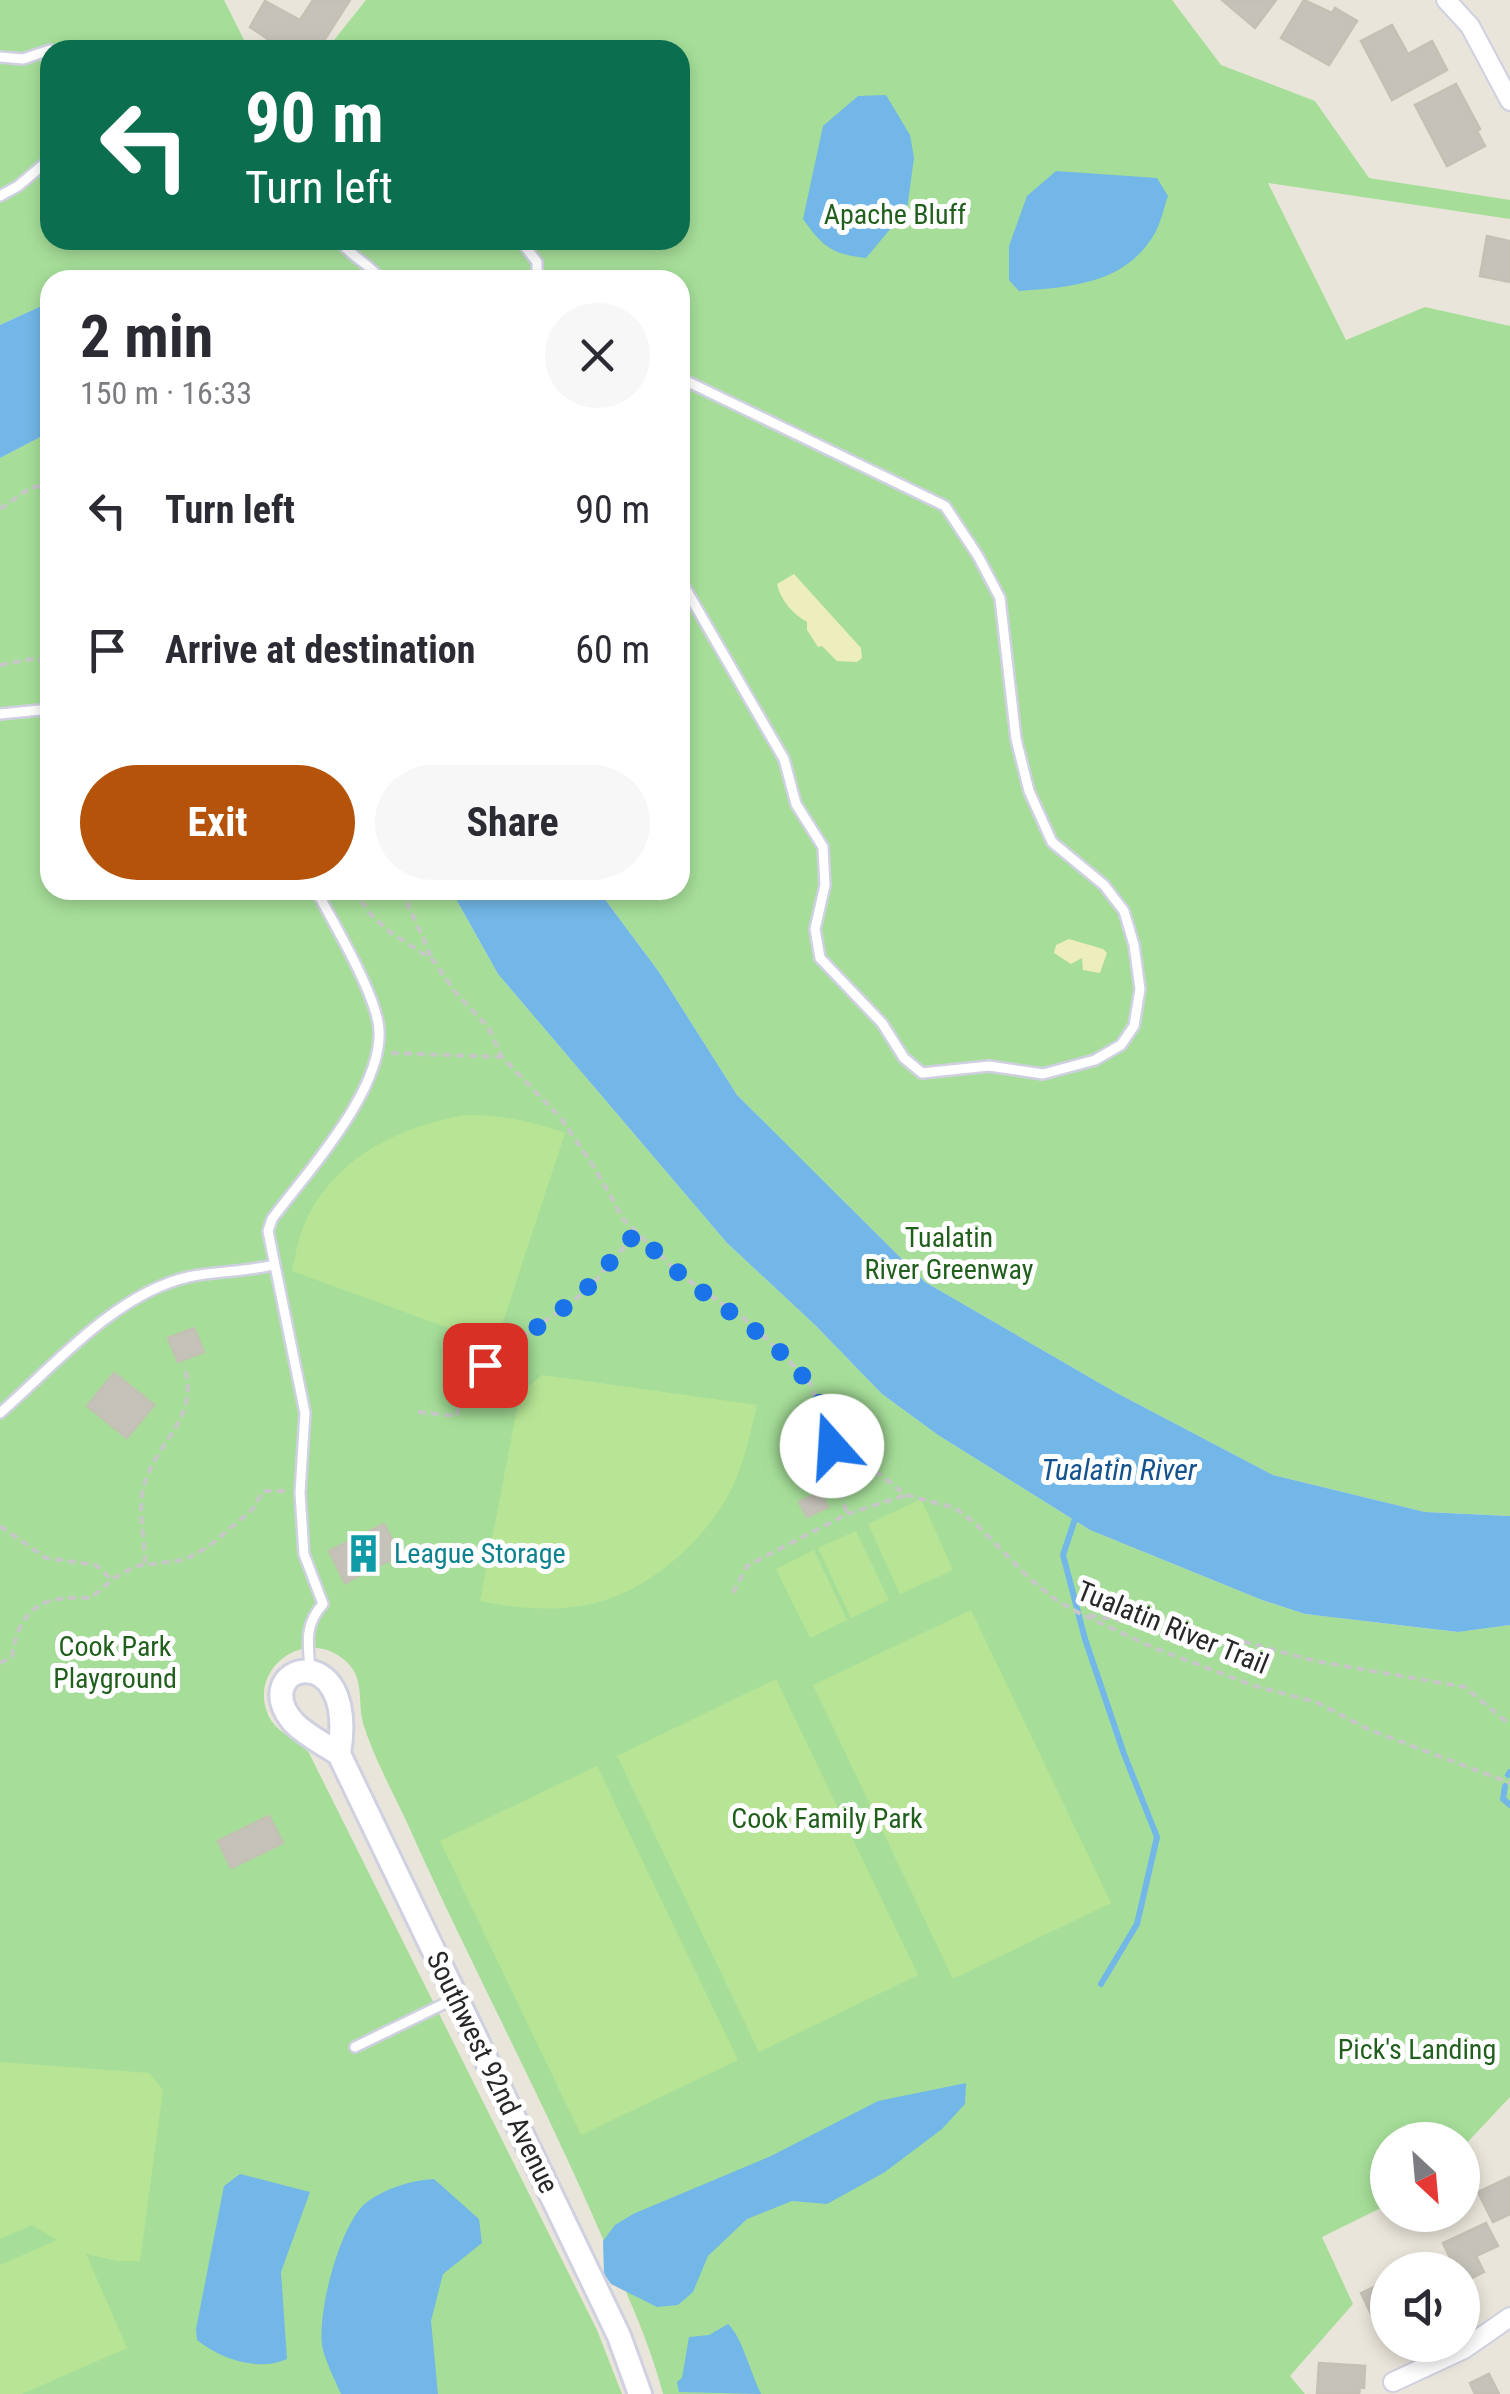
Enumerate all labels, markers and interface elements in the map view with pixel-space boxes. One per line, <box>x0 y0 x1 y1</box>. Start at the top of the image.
text: 90 m <box>245 77 384 159</box>
icon: left <box>80 80 210 210</box>
text: Turn left <box>245 161 393 214</box>
park label: Apache Bluff <box>824 198 966 231</box>
text: 2 min <box>80 301 213 372</box>
button: close <box>545 303 650 408</box>
text: 150 m · 16:33 <box>80 374 252 412</box>
icon: left <box>80 483 135 538</box>
text: Turn left <box>165 488 295 532</box>
text: 90 m <box>575 488 650 532</box>
icon: arrive <box>80 623 135 678</box>
text: Arrive at destination <box>165 628 475 672</box>
text: 60 m <box>575 628 650 672</box>
button: Exit <box>80 765 355 880</box>
button: Share <box>375 765 650 880</box>
park label: Tualatin River Greenway <box>865 1221 1034 1286</box>
pin <box>443 1323 528 1408</box>
icon: arrive <box>458 1338 513 1393</box>
position arrow <box>780 1394 884 1498</box>
water label: Tualatin River <box>1041 1452 1198 1487</box>
building icon: League Storage <box>343 1532 385 1574</box>
place label: League Storage <box>394 1537 566 1570</box>
street label: Tualatin River Trail <box>1072 1574 1273 1681</box>
park label: Cook Park Playground <box>53 1630 177 1695</box>
park label: Cook Family Park <box>731 1802 923 1835</box>
street label: Southwest 92nd Avenue <box>420 1946 565 2198</box>
park label: Pick's Landing <box>1338 2033 1496 2066</box>
north arrow <box>1370 2122 1480 2232</box>
map controls <box>1370 2122 1480 2362</box>
button: sound <box>1370 2252 1480 2362</box>

